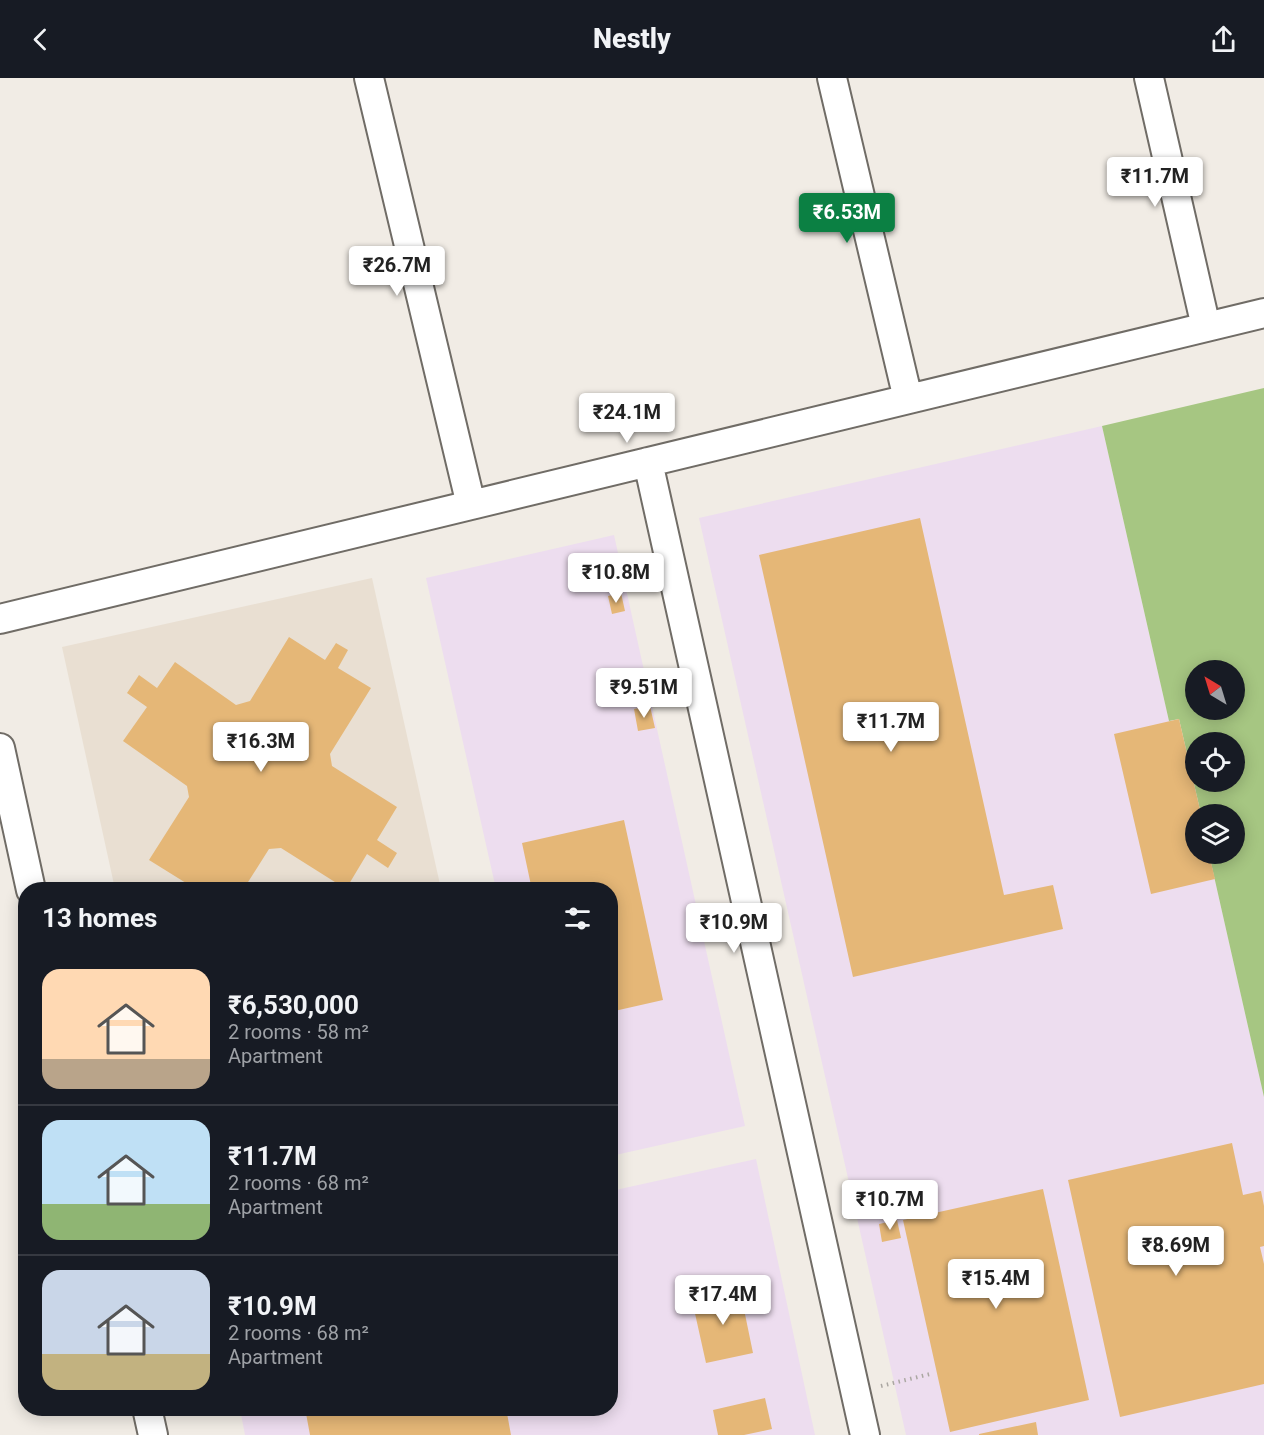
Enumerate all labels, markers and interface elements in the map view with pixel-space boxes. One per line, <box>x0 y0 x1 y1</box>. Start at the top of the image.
icon: back <box>24 23 57 56</box>
text: Nestly <box>593 23 671 55</box>
icon: share <box>1207 23 1240 56</box>
pin: ₹11.7M <box>1106 157 1204 208</box>
text: ₹11.7M <box>1121 164 1189 188</box>
pin: ₹6.53M <box>798 193 896 244</box>
text: ₹6.53M <box>813 200 881 224</box>
pin: ₹26.7M <box>348 246 446 297</box>
text: ₹26.7M <box>363 253 431 277</box>
pin: ₹24.1M <box>578 393 676 444</box>
text: ₹24.1M <box>593 400 661 424</box>
pin: ₹10.8M <box>567 553 665 604</box>
text: ₹10.8M <box>582 560 650 584</box>
north arrow <box>1185 660 1245 720</box>
map controls <box>1185 660 1245 864</box>
pin: ₹9.51M <box>595 668 693 719</box>
text: ₹9.51M <box>610 675 678 699</box>
pin: ₹11.7M <box>842 702 940 753</box>
text: ₹11.7M <box>857 709 925 733</box>
pin: ₹16.3M <box>212 722 310 773</box>
text: ₹16.3M <box>227 729 295 753</box>
button: locate <box>1185 732 1245 792</box>
button: layers <box>1185 804 1245 864</box>
icon: filters <box>561 902 594 935</box>
text: 13 homes <box>42 903 157 933</box>
pin: ₹10.9M <box>685 903 783 954</box>
text: ₹10.9M <box>700 910 768 934</box>
text: ₹6,530,000 <box>228 990 359 1020</box>
icon: home <box>90 993 162 1065</box>
text: 2 rooms · 58 m² <box>228 1020 369 1044</box>
text: Apartment <box>228 1044 323 1068</box>
text: ₹11.7M <box>228 1141 317 1171</box>
icon: home <box>90 1144 162 1216</box>
text: 2 rooms · 68 m² <box>228 1171 369 1195</box>
pin: ₹10.7M <box>841 1180 939 1231</box>
text: ₹10.7M <box>856 1187 924 1211</box>
text: Apartment <box>228 1195 323 1219</box>
pin: ₹8.69M <box>1127 1226 1225 1277</box>
text: ₹8.69M <box>1142 1233 1210 1257</box>
pin: ₹15.4M <box>947 1259 1045 1310</box>
text: ₹15.4M <box>962 1266 1030 1290</box>
pin: ₹17.4M <box>674 1275 772 1326</box>
text: ₹17.4M <box>689 1282 757 1306</box>
text: ₹10.9M <box>228 1291 317 1321</box>
icon: home <box>90 1294 162 1366</box>
text: 2 rooms · 68 m² <box>228 1321 369 1345</box>
text: Apartment <box>228 1345 323 1369</box>

